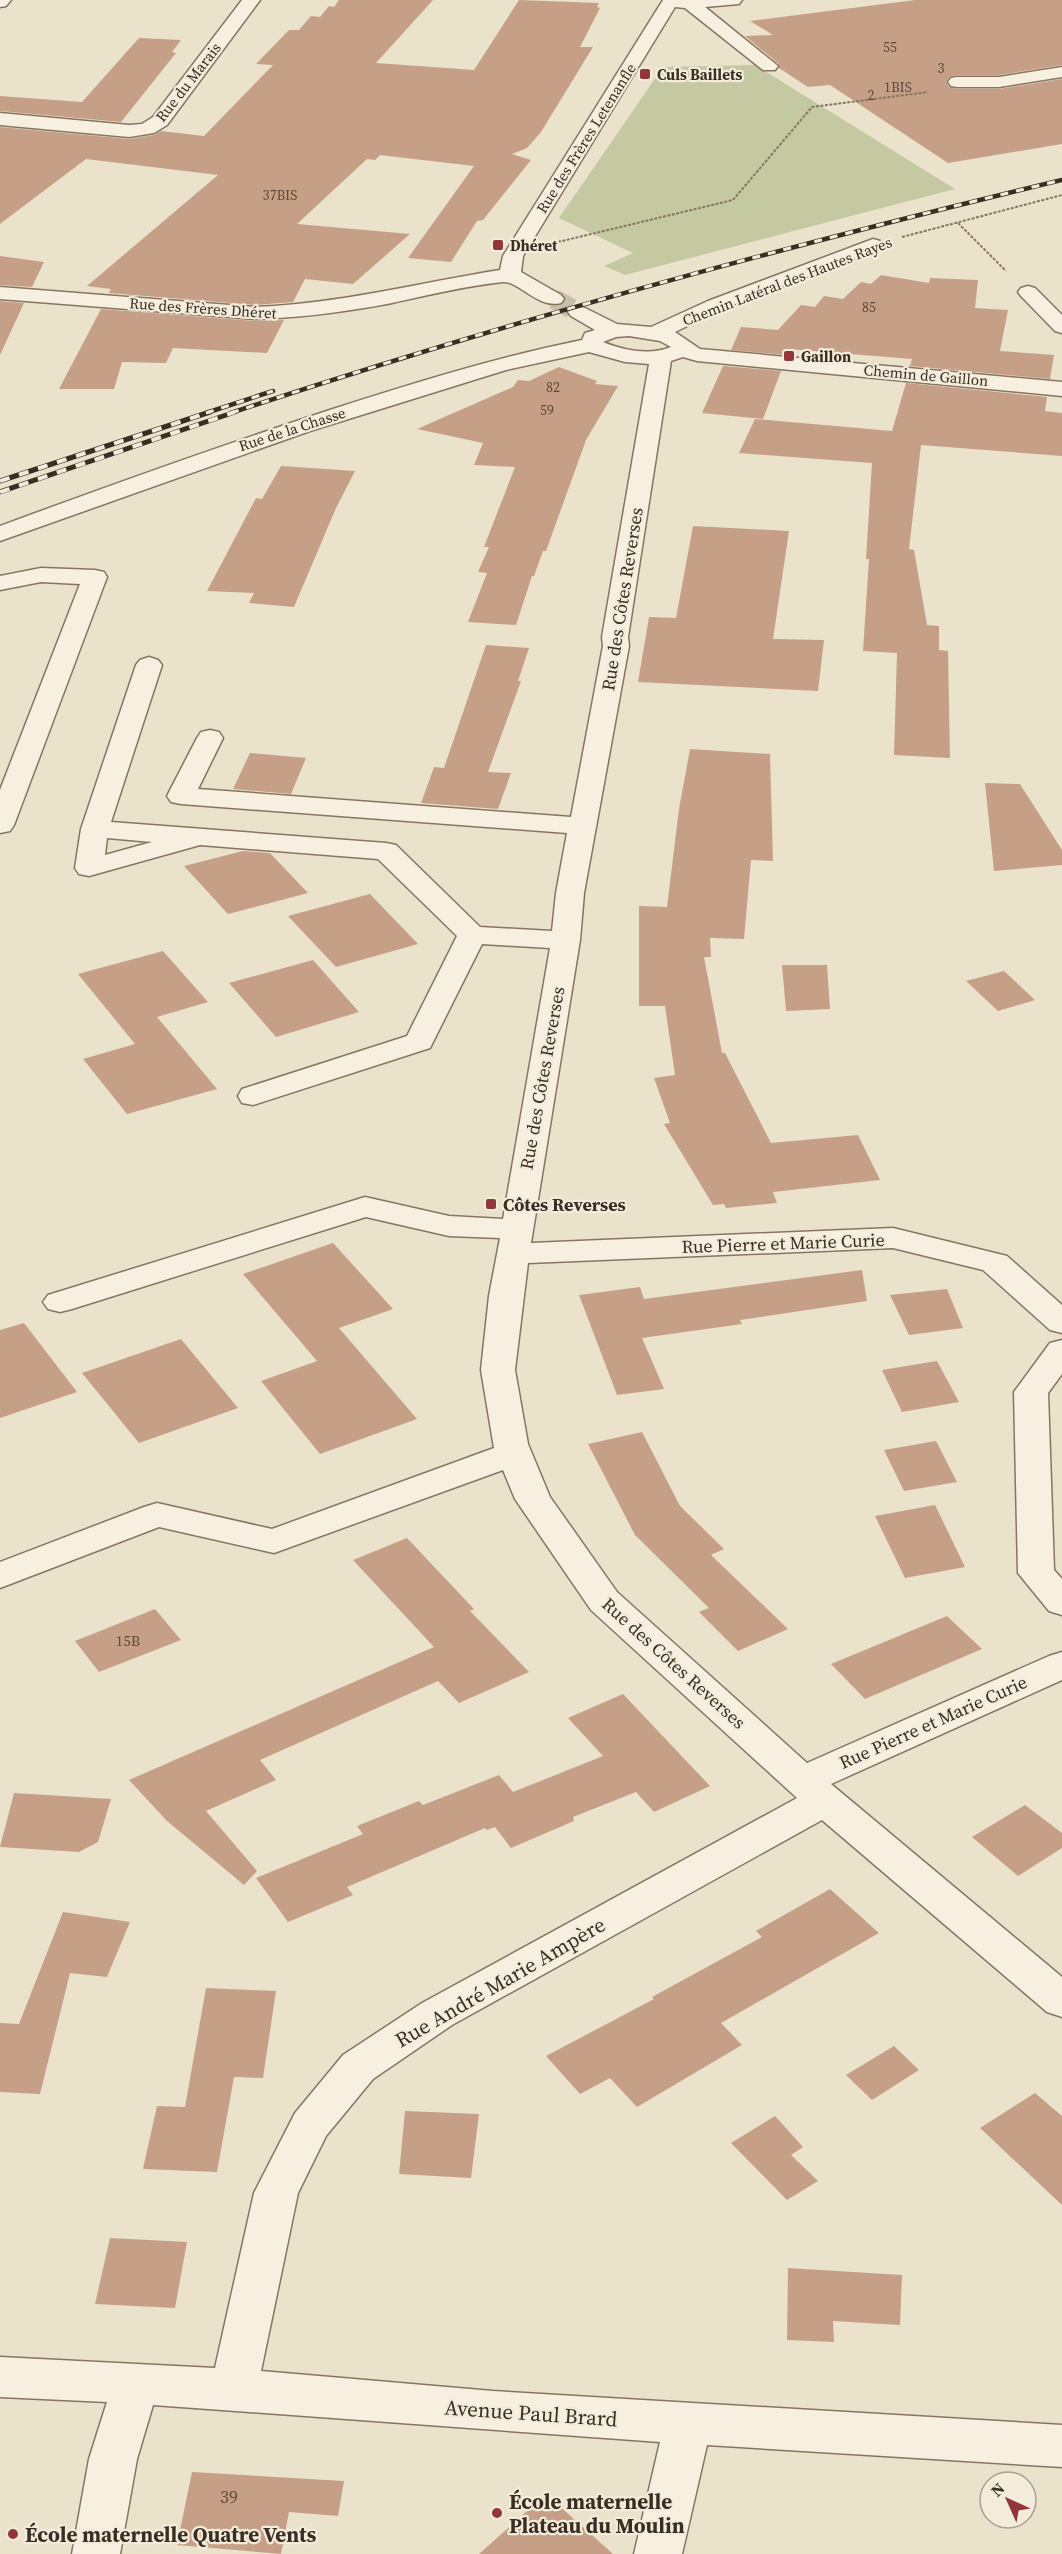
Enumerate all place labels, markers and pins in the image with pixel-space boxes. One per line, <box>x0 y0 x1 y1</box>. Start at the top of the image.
place label: Culs Baillets <box>657 64 743 85</box>
marker: Culs Baillets <box>638 67 652 81</box>
place label: Dhéret <box>510 235 558 256</box>
marker: Dhéret <box>491 238 505 252</box>
place label: Gaillon <box>801 346 851 367</box>
marker: Gaillon <box>782 349 796 363</box>
place label: Côtes Reverses <box>503 1192 626 1217</box>
marker: Côtes Reverses <box>484 1197 498 1211</box>
place label: École maternelle Plateau du Moulin <box>509 2487 685 2540</box>
marker: École maternelle Plateau du Moulin <box>490 2506 504 2520</box>
place label: École maternelle Quatre Vents <box>25 2520 317 2549</box>
marker: École maternelle Quatre Vents <box>6 2527 20 2541</box>

